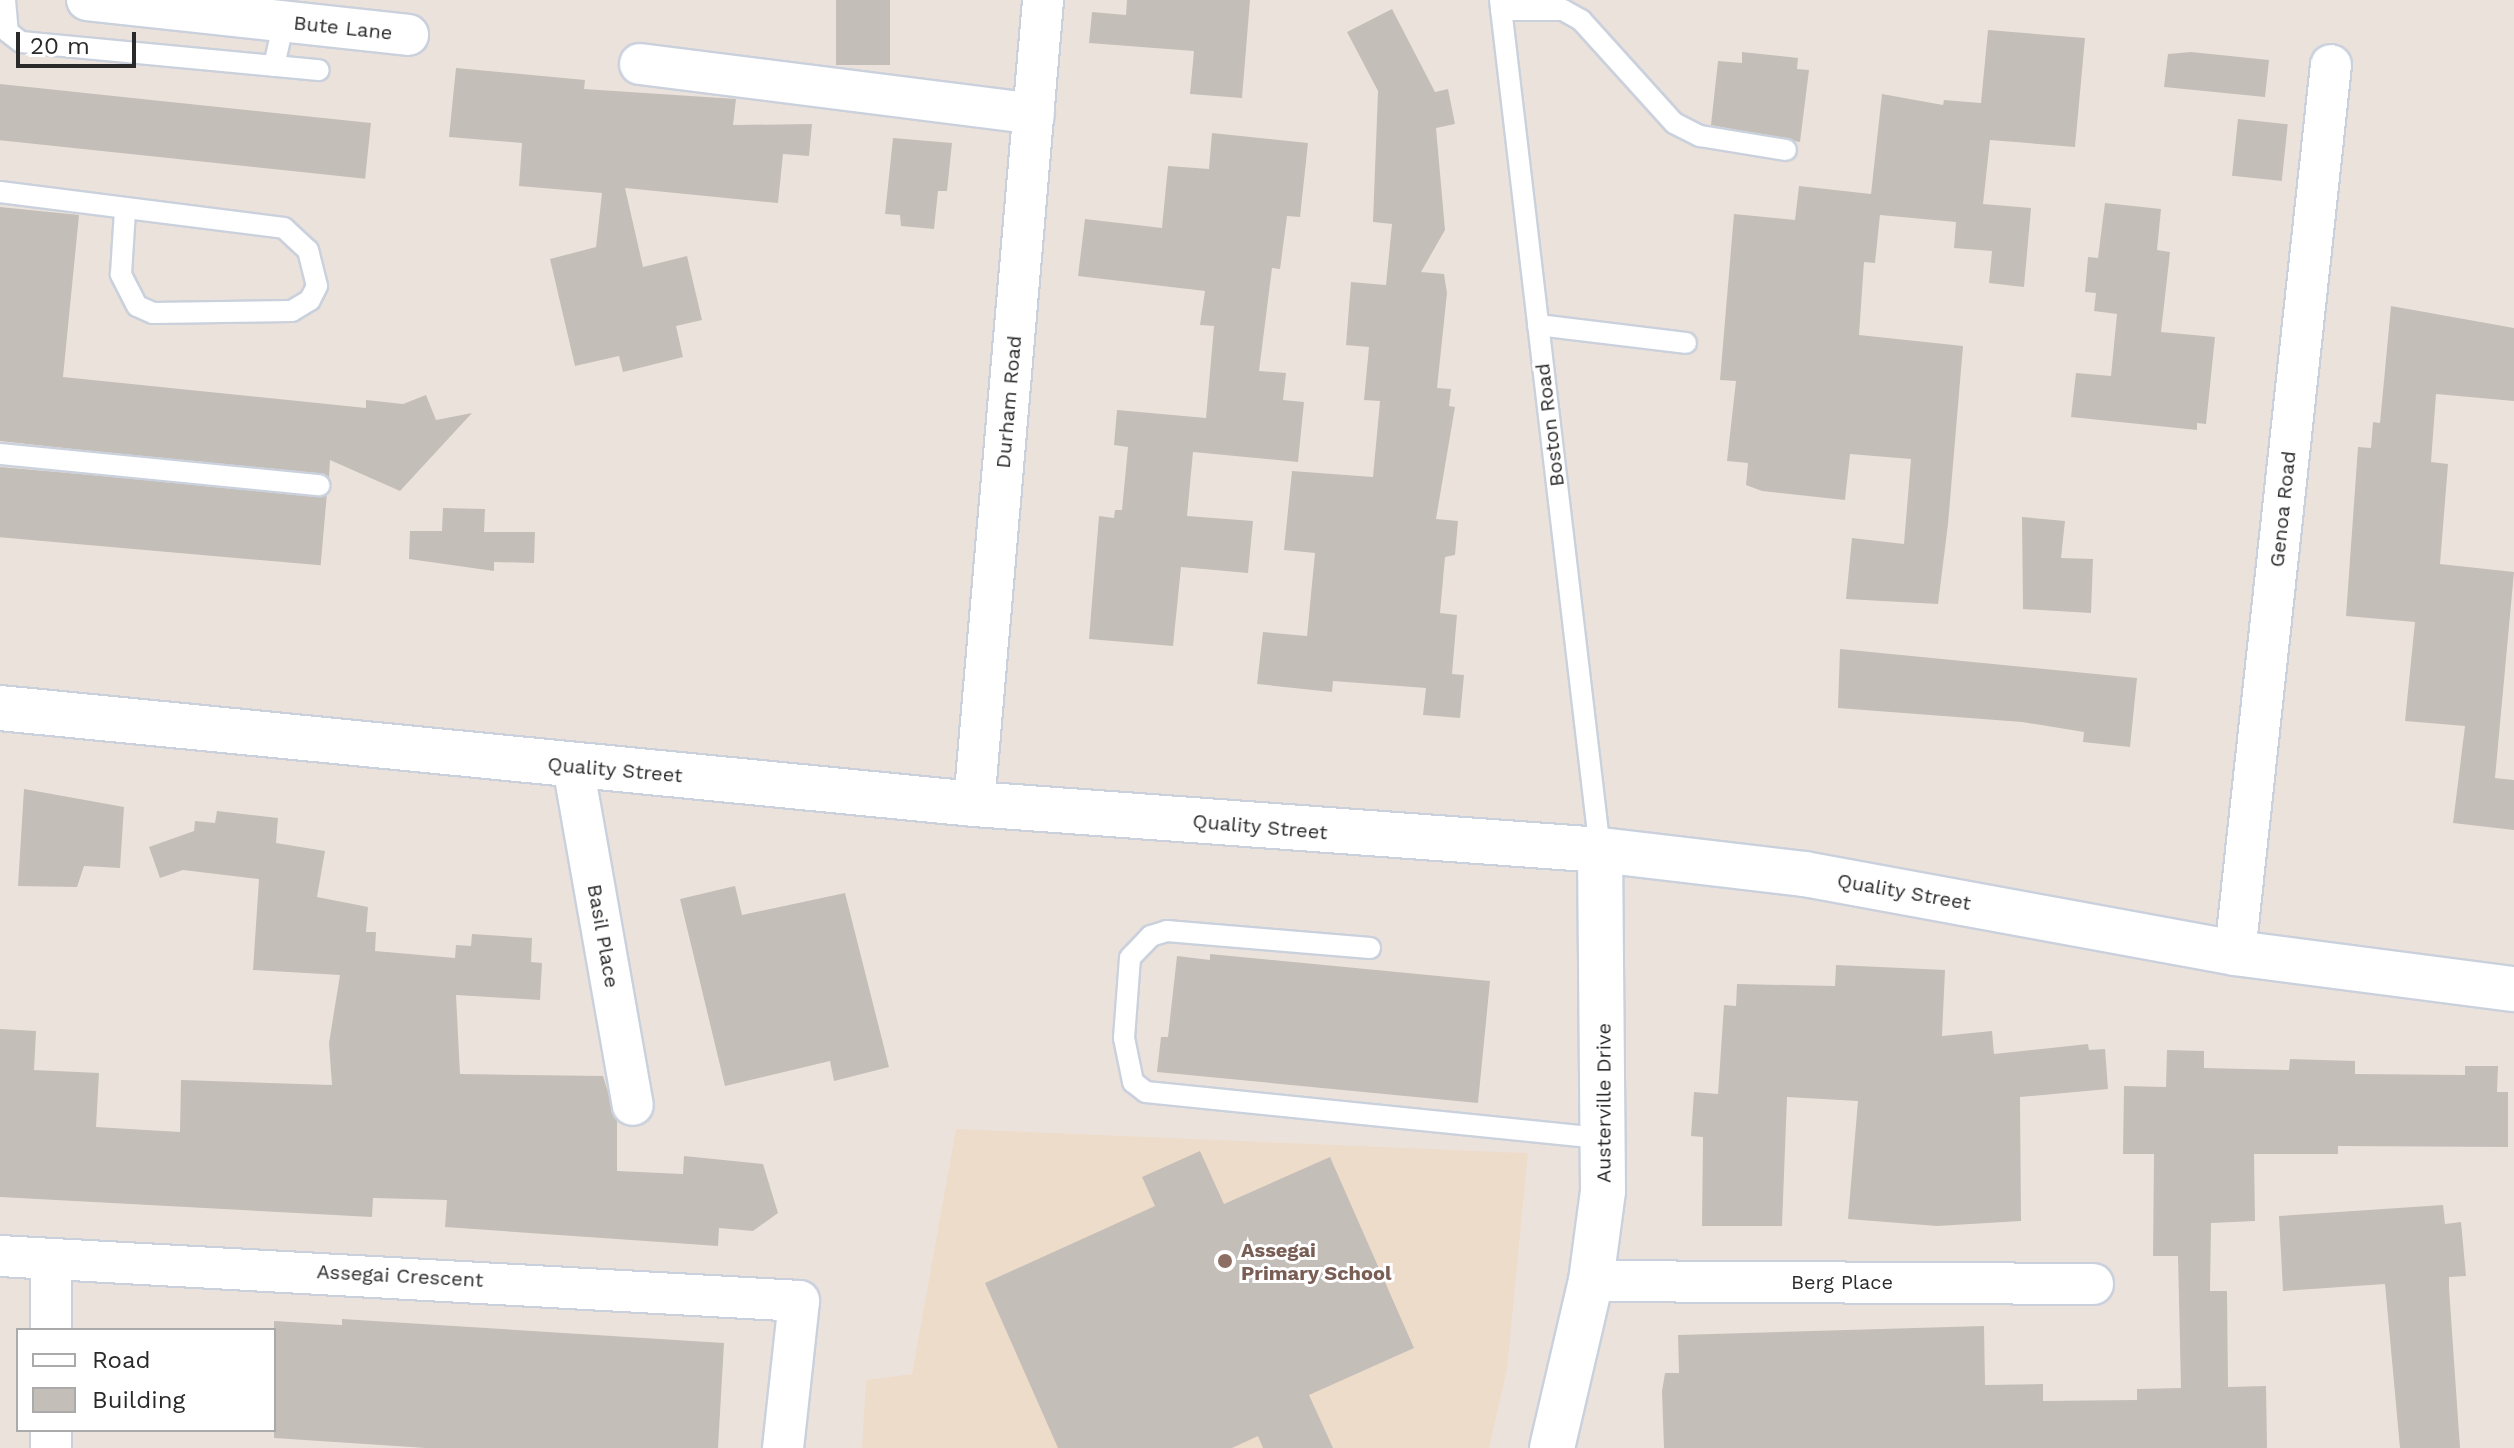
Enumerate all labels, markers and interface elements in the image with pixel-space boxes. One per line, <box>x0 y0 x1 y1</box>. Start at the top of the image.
street label: Bute Lane <box>292 11 394 45</box>
scale bar <box>20 16 140 66</box>
text: 20 m <box>30 32 90 60</box>
street label: Durham Road <box>991 335 1027 469</box>
street label: Boston Road <box>1531 362 1569 488</box>
street label: Genoa Road <box>2265 449 2301 569</box>
street label: Quality Street <box>546 752 684 788</box>
street label: Quality Street <box>1191 809 1329 845</box>
street label: Quality Street <box>1835 868 1973 916</box>
street label: Basil Place <box>582 882 624 990</box>
street label: Austerville Drive <box>1592 1023 1616 1183</box>
place label: Assegai Primary School <box>1241 1238 1392 1285</box>
marker: Assegai Primary School <box>1216 1252 1234 1270</box>
street label: Assegai Crescent <box>316 1260 484 1292</box>
street label: Berg Place <box>1791 1270 1893 1294</box>
legend <box>16 1328 276 1432</box>
text: Road <box>92 1346 151 1374</box>
text: Building <box>92 1386 185 1414</box>

